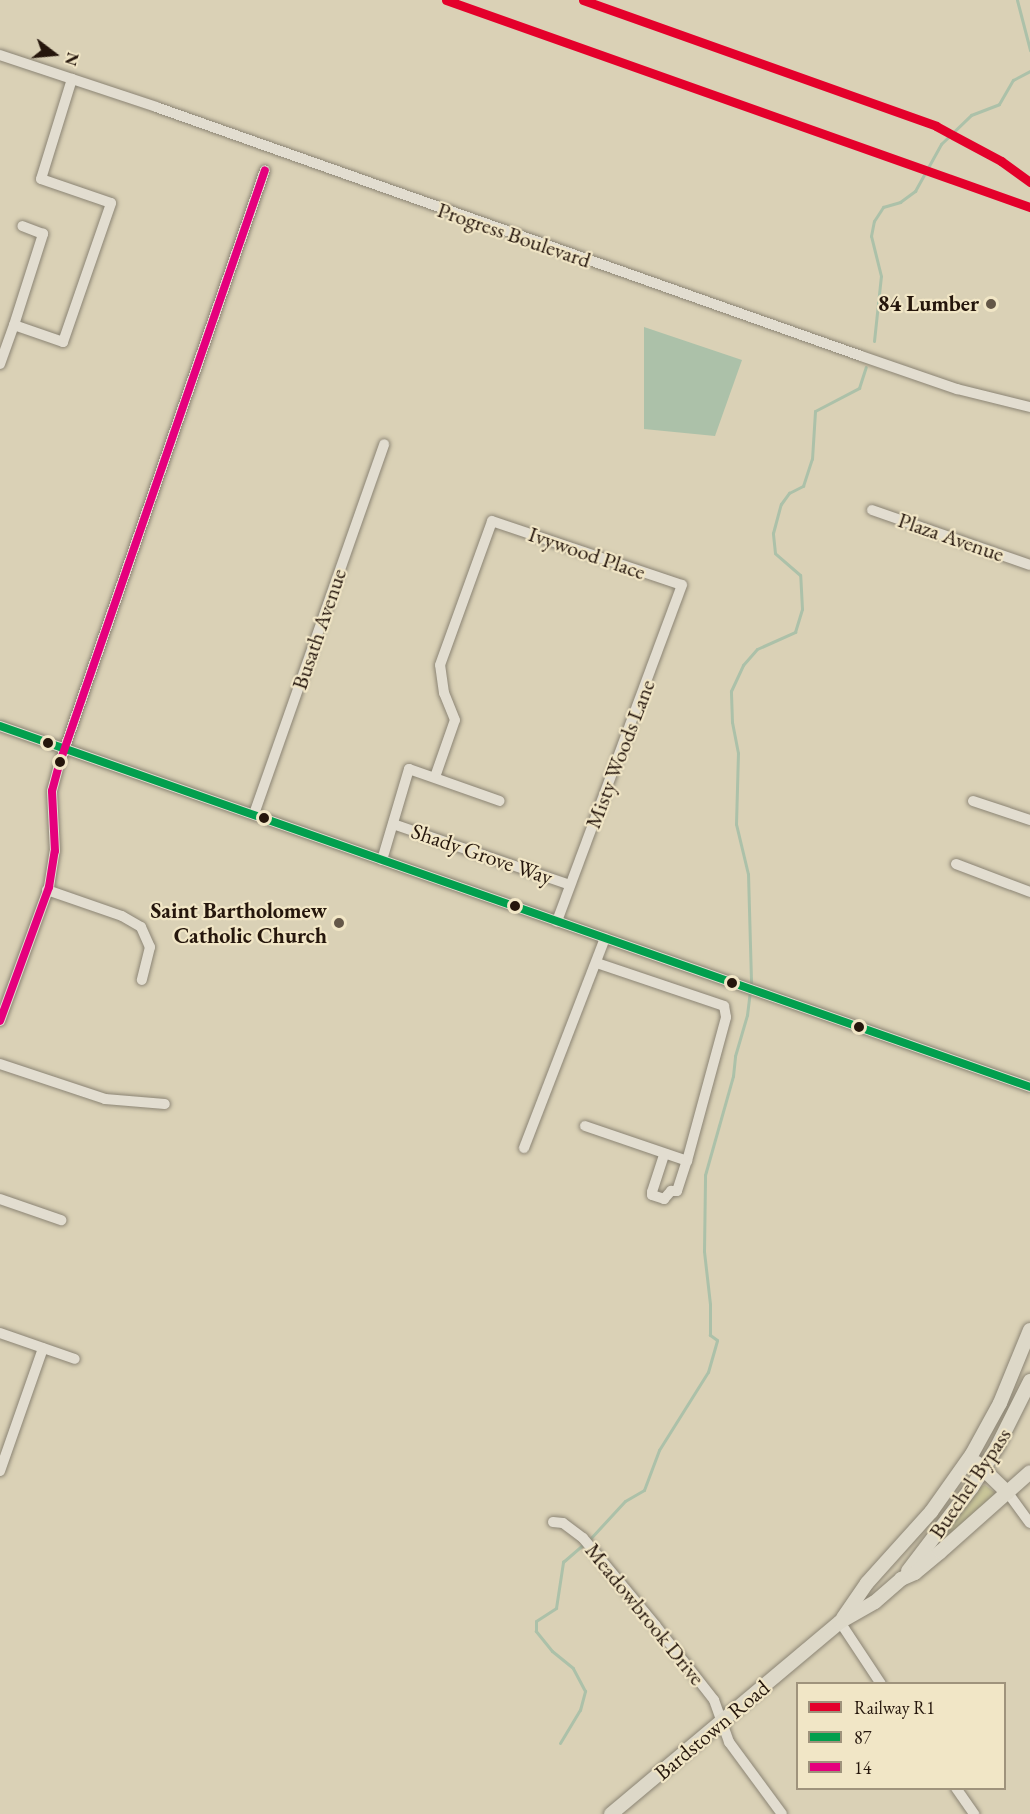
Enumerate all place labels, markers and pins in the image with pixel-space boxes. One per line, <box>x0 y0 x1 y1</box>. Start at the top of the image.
place label: 84 Lumber <box>878 291 979 317</box>
marker: 84 Lumber <box>984 297 998 311</box>
unlabelled marker <box>42 737 54 749</box>
unlabelled marker <box>54 756 66 768</box>
unlabelled marker <box>258 812 270 824</box>
place label: Saint Bartholomew Catholic Church <box>150 897 327 948</box>
unlabelled marker <box>509 900 521 912</box>
marker: Saint Bartholomew Catholic Church <box>332 916 346 930</box>
unlabelled marker <box>726 977 738 989</box>
unlabelled marker <box>853 1021 865 1033</box>

